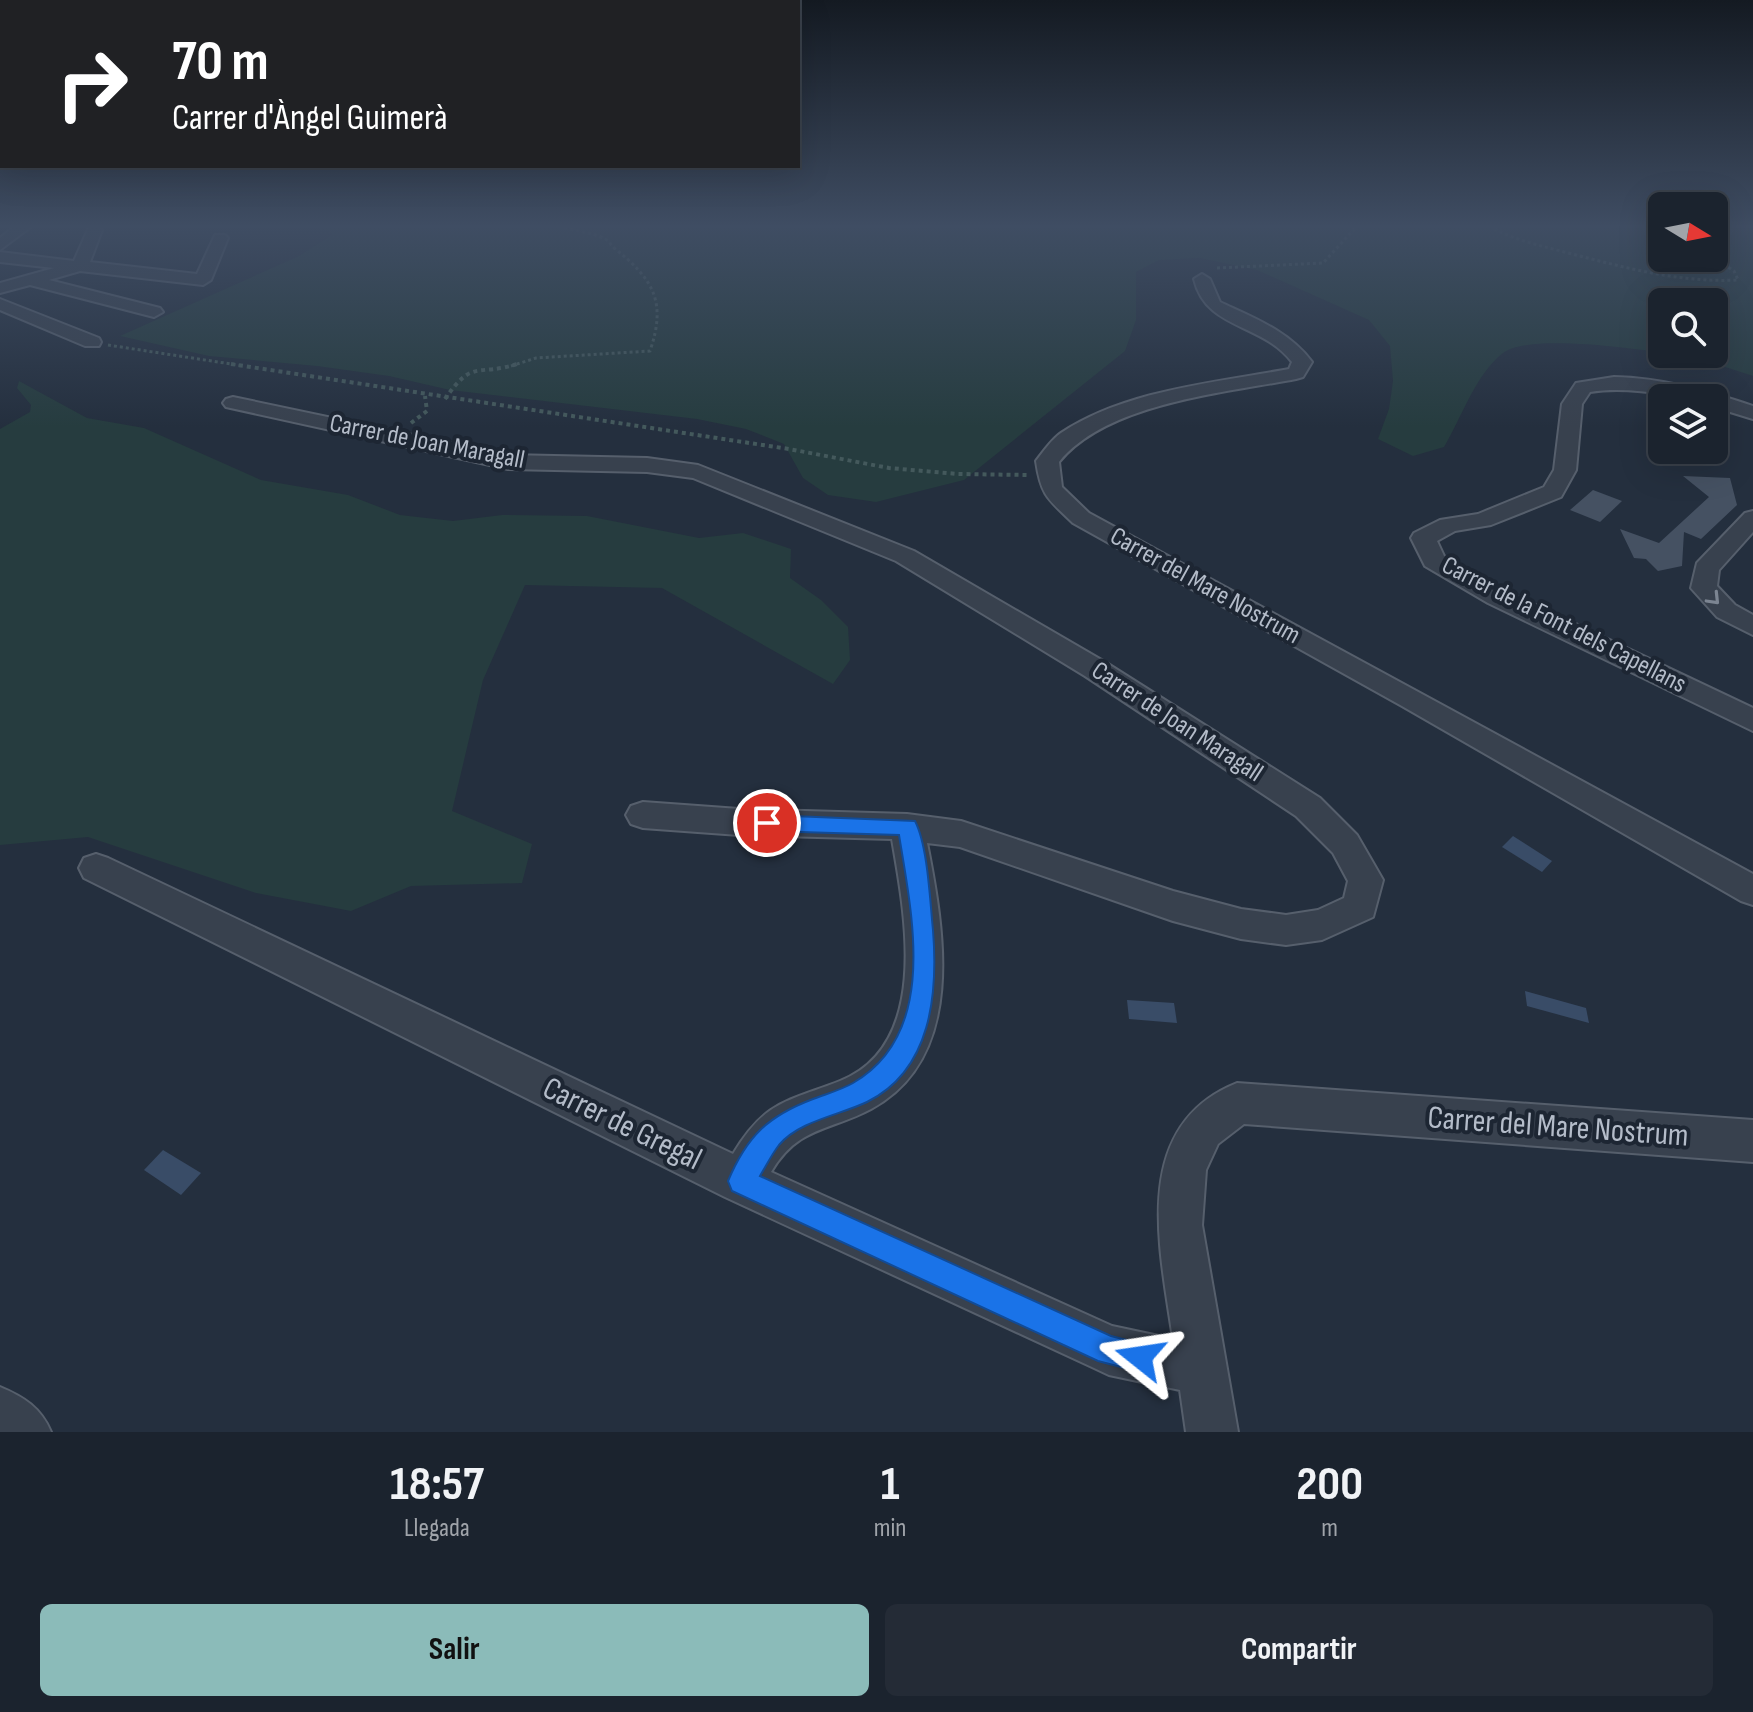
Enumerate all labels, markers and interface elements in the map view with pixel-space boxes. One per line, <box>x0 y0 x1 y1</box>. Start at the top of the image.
text: 70 m <box>172 29 269 96</box>
icon: right <box>40 32 144 136</box>
text: Carrer d'Àngel Guimerà <box>172 97 448 140</box>
north arrow <box>1648 192 1728 272</box>
map controls <box>1648 192 1728 464</box>
button: search <box>1648 288 1728 368</box>
button: layers <box>1648 384 1728 464</box>
street label: Carrer de Joan Maragall <box>327 408 527 476</box>
street label: Carrer del Mare Nostrum <box>1105 521 1305 651</box>
street label: Carrer de la Font dels Capellans <box>1437 550 1691 700</box>
one-way arrow <box>1705 590 1720 604</box>
street label: Carrer de Joan Maragall <box>1086 655 1268 789</box>
pin <box>733 789 801 857</box>
icon: arrive <box>745 801 789 845</box>
street label: Carrer de Gregal <box>536 1069 708 1179</box>
street label: Carrer del Mare Nostrum <box>1426 1098 1690 1156</box>
position arrow <box>1098 1315 1182 1399</box>
text: 18:57 <box>390 1456 484 1513</box>
text: 1 <box>881 1456 900 1513</box>
text: 200 <box>1296 1456 1363 1513</box>
text: Llegada <box>404 1513 470 1544</box>
text: min <box>874 1513 906 1544</box>
text: m <box>1321 1513 1338 1544</box>
button: Salir <box>40 1604 869 1696</box>
button: Compartir <box>885 1604 1713 1696</box>

